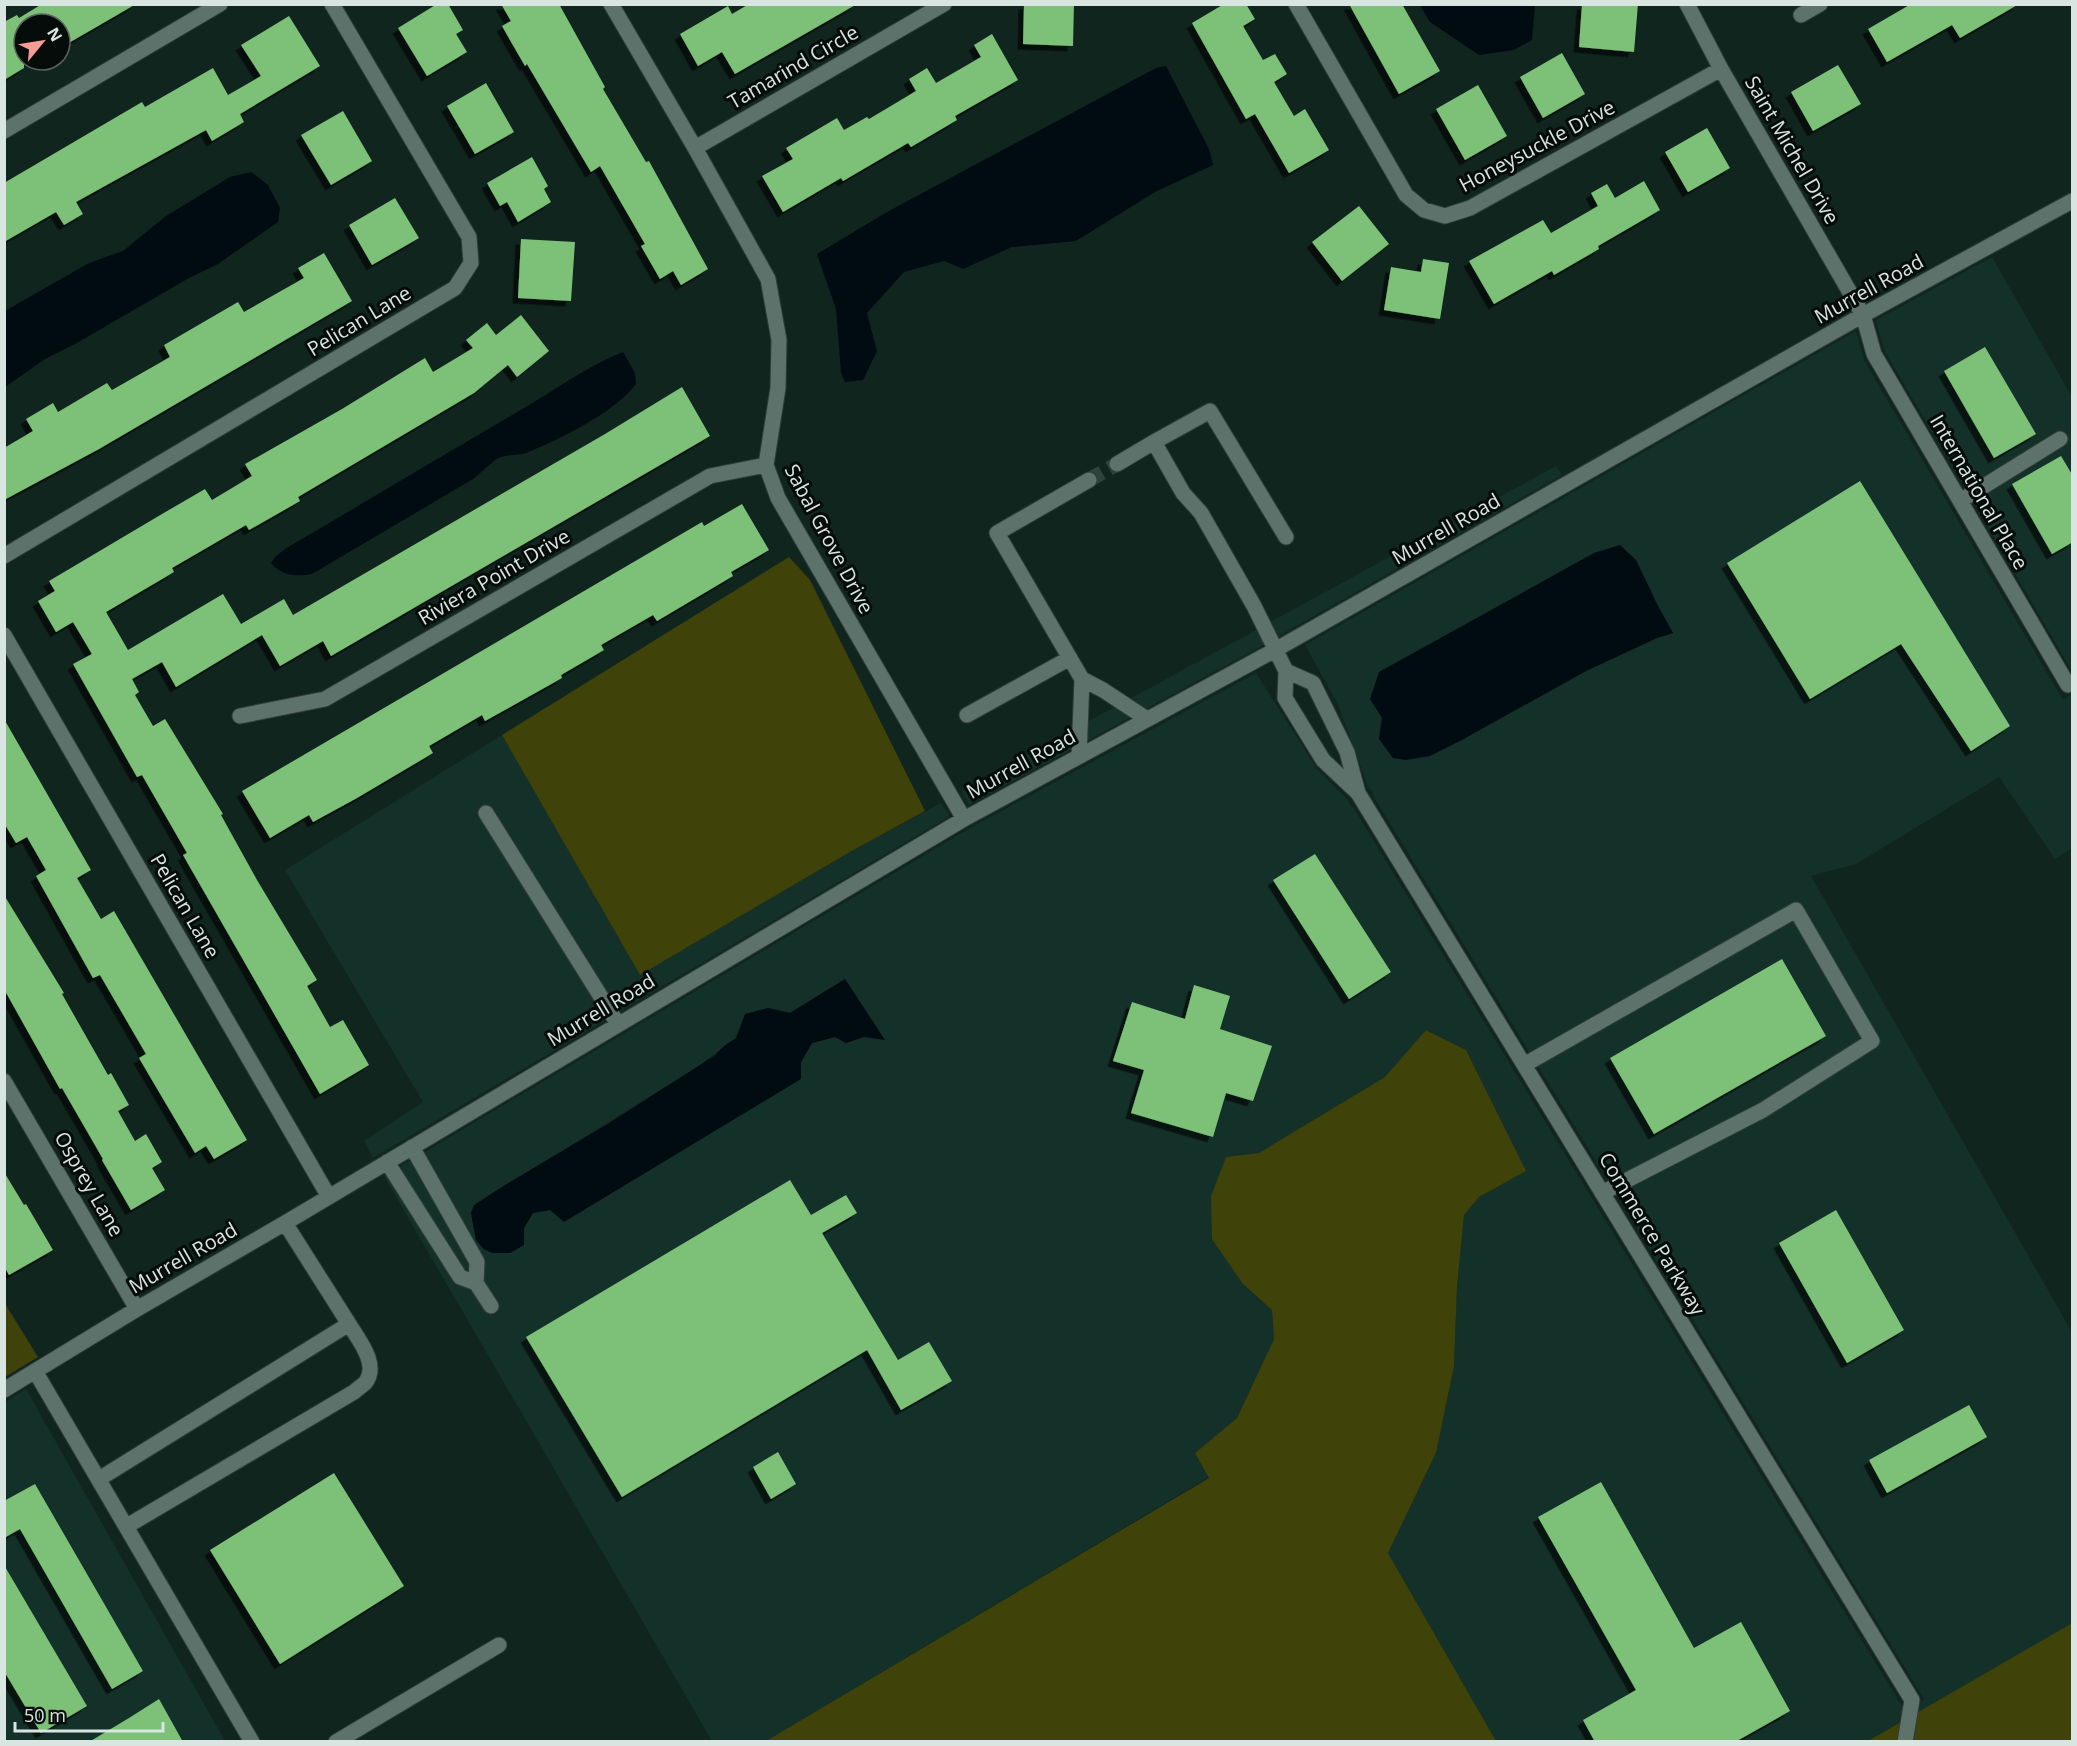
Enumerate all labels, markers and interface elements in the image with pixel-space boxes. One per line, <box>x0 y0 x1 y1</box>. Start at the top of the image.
north arrow <box>12 12 72 72</box>
street label: Tamarind Circle <box>723 18 863 115</box>
text: N <box>42 23 68 46</box>
street label: Saint Michel Drive <box>1739 71 1846 229</box>
street label: Honeysuckle Drive <box>1454 93 1619 198</box>
street label: Murrell Road <box>1809 247 1928 330</box>
street label: Pelican Lane <box>302 279 416 362</box>
street label: International Place <box>1924 409 2035 574</box>
street label: Sabal Grove Drive <box>779 459 880 618</box>
street label: Murrell Road <box>1387 487 1505 570</box>
street label: Riviera Point Drive <box>413 522 574 631</box>
street label: Murrell Road <box>961 722 1080 805</box>
street label: Pelican Lane <box>145 849 226 963</box>
street label: Murrell Road <box>542 967 659 1052</box>
street label: Osprey Lane <box>48 1126 130 1241</box>
street label: Commerce Parkway <box>1593 1147 1712 1321</box>
street label: Murrell Road <box>124 1216 242 1299</box>
scale bar <box>15 1695 164 1733</box>
text: 50 m <box>24 1703 66 1727</box>

